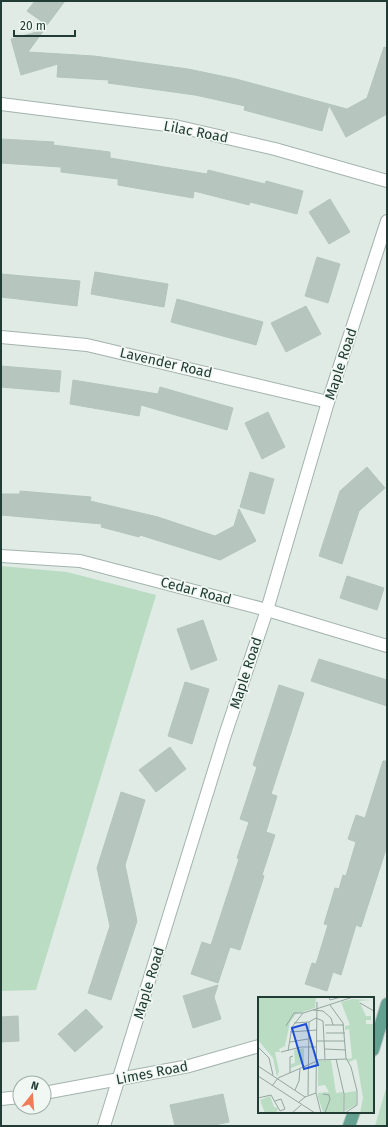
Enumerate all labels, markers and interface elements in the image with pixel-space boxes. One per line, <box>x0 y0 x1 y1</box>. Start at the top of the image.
scale bar <box>14 12 75 38</box>
text: 20 m <box>20 19 46 33</box>
street label: Lilac Road <box>162 117 230 147</box>
street label: Maple Road <box>321 326 361 402</box>
street label: Lavender Road <box>118 344 214 382</box>
street label: Cedar Road <box>159 573 233 609</box>
street label: Maple Road <box>226 635 266 711</box>
street label: Maple Road <box>130 945 168 1021</box>
inset map <box>258 997 374 1113</box>
street label: Limes Road <box>115 1058 189 1088</box>
north arrow <box>12 1075 52 1115</box>
text: N <box>29 1079 40 1093</box>

